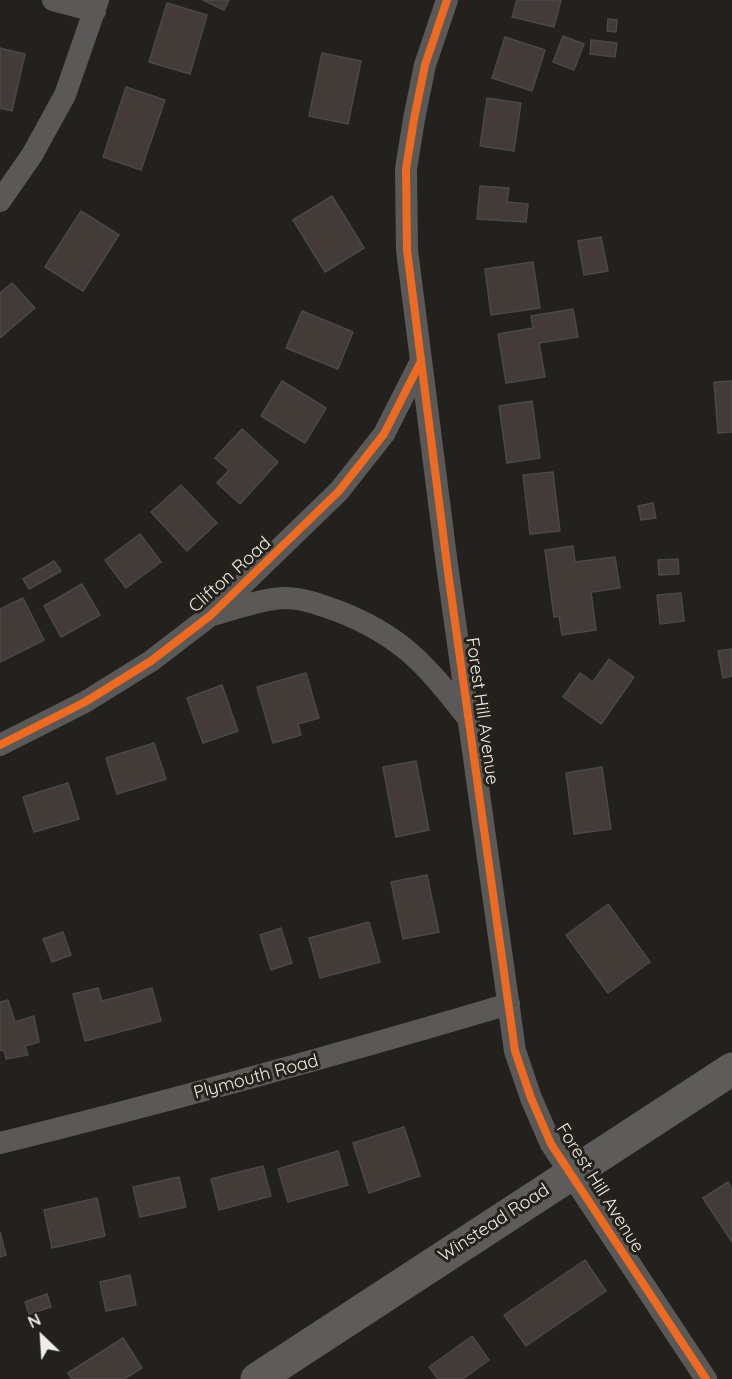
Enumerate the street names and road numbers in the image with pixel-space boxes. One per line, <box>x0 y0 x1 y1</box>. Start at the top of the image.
street label: Clifton Road <box>184 532 276 618</box>
street label: Forest Hill Avenue <box>461 636 503 786</box>
street label: Plymouth Road <box>191 1050 321 1104</box>
street label: Forest Hill Avenue <box>551 1119 649 1257</box>
street label: Winstead Road <box>435 1179 553 1267</box>

